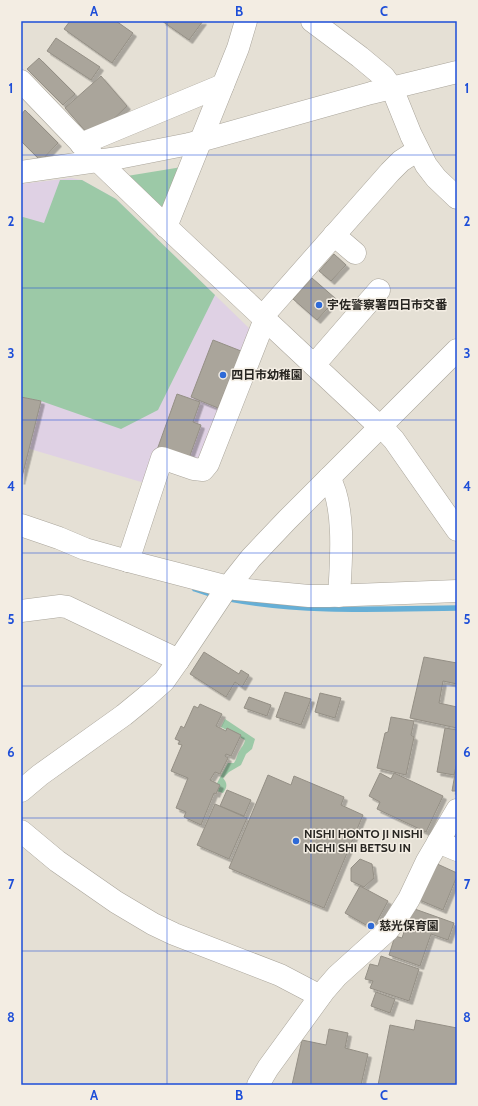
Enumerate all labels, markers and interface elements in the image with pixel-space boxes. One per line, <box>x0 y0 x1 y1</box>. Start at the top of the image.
text: A <box>90 3 99 19</box>
text: B <box>235 3 243 19</box>
text: C <box>380 3 388 19</box>
text: 1 <box>9 80 13 96</box>
text: 1 <box>465 80 469 96</box>
text: 2 <box>8 213 15 229</box>
text: 2 <box>464 213 471 229</box>
place label: 宇佐警察署四日市交番 <box>327 297 448 312</box>
marker: 宇佐警察署四日市交番 <box>314 300 324 310</box>
text: 3 <box>7 345 15 361</box>
text: 3 <box>463 345 471 361</box>
place label: 四日市幼稚園 <box>231 367 303 382</box>
marker: 四日市幼稚園 <box>218 370 228 380</box>
text: 4 <box>7 478 15 494</box>
text: 4 <box>463 478 471 494</box>
text: 5 <box>8 611 15 627</box>
text: 5 <box>464 611 471 627</box>
text: 6 <box>7 744 15 760</box>
text: 6 <box>463 744 471 760</box>
place label: NISHI HONTO JI NISHI NICHI SHI BETSU IN <box>304 826 423 855</box>
marker: NISHI HONTO JI NISHI NICHI SHI BETSU IN <box>291 836 301 846</box>
text: 7 <box>8 876 15 892</box>
text: 7 <box>464 876 471 892</box>
place label: 慈光保育園 <box>379 918 439 933</box>
marker: 慈光保育園 <box>366 921 376 931</box>
text: 8 <box>7 1009 15 1025</box>
text: 8 <box>463 1009 471 1025</box>
text: A <box>90 1087 99 1103</box>
text: B <box>235 1087 243 1103</box>
text: C <box>380 1087 388 1103</box>

